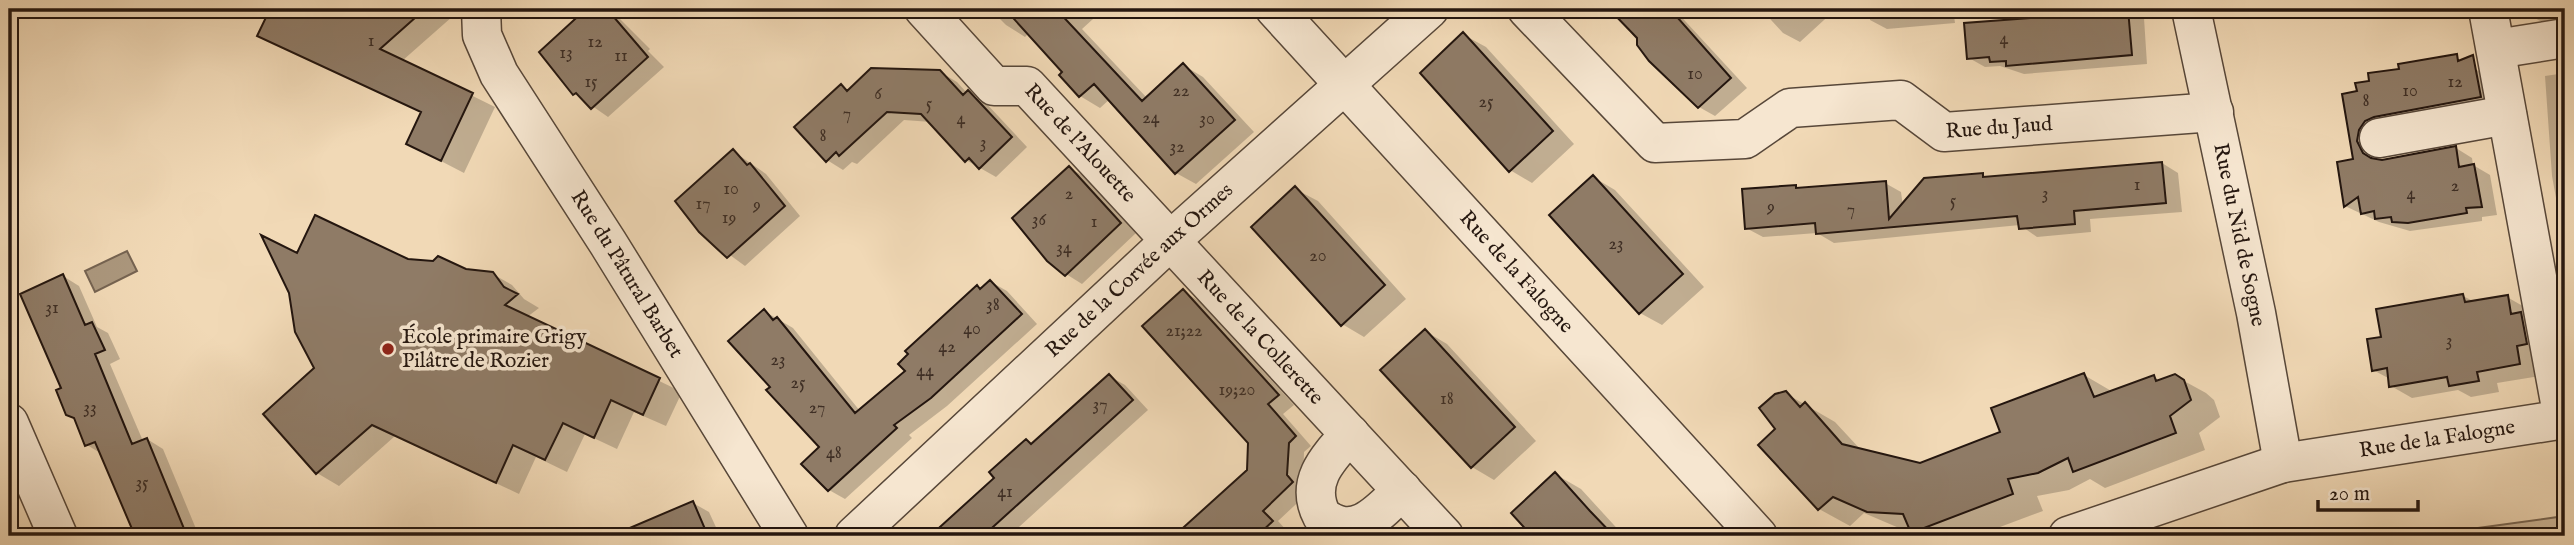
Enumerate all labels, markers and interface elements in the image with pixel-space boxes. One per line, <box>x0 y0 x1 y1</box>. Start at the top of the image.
house number: 4 <box>2000 28 2009 51</box>
house number: 1 <box>368 30 374 53</box>
house number: 12 <box>587 31 603 54</box>
house number: 13 <box>559 42 573 65</box>
house number: 11 <box>614 45 628 68</box>
house number: 10 <box>1687 63 1703 86</box>
house number: 15 <box>584 71 598 94</box>
house number: 12 <box>2447 71 2463 94</box>
street label: Rue de l'Alouette <box>1018 78 1142 209</box>
house number: 22 <box>1173 80 1189 103</box>
house number: 10 <box>2402 80 2418 103</box>
house number: 6 <box>874 83 882 106</box>
house number: 8 <box>2362 90 2370 113</box>
house number: 25 <box>1479 91 1494 114</box>
house number: 5 <box>926 93 933 116</box>
house number: 7 <box>843 103 851 126</box>
house number: 24 <box>1142 107 1160 130</box>
house number: 4 <box>957 108 966 131</box>
house number: 30 <box>1199 108 1215 131</box>
street label: Rue du Jaud <box>1945 110 2054 145</box>
house number: 8 <box>819 125 827 148</box>
house number: 3 <box>980 132 986 155</box>
house number: 32 <box>1169 136 1185 159</box>
street label: Rue du Nid de Sogne <box>2207 141 2272 329</box>
house number: 1 <box>2134 174 2140 197</box>
house number: 2 <box>2451 175 2459 198</box>
street label: Rue de la Corvée aux Ormes <box>1040 177 1239 364</box>
house number: 10 <box>723 178 739 201</box>
house number: 2 <box>1065 183 1073 206</box>
house number: 3 <box>2042 183 2048 206</box>
house number: 4 <box>2407 183 2416 206</box>
street label: Rue du Pâtural Barbet <box>564 185 689 363</box>
house number: 5 <box>1950 190 1957 213</box>
house number: 17 <box>695 193 711 216</box>
house number: 9 <box>752 194 761 217</box>
house number: 9 <box>1766 196 1775 219</box>
house number: 7 <box>1847 199 1855 222</box>
street label: Rue de la Falogne <box>1453 205 1580 340</box>
house number: 19 <box>722 207 736 230</box>
house number: 36 <box>1032 209 1047 232</box>
house number: 1 <box>1091 211 1097 234</box>
house number: 23 <box>1608 233 1624 256</box>
house number: 34 <box>1056 237 1072 260</box>
house number: 20 <box>1309 245 1327 268</box>
street label: Rue de la Collerette <box>1191 264 1330 411</box>
house number: 38 <box>986 294 1000 317</box>
house number: 31 <box>45 297 59 320</box>
house number: 40 <box>963 318 981 341</box>
house number: 21;22 <box>1165 320 1203 343</box>
place label: École primaire Grigy Pilâtre de Rozier <box>402 323 587 375</box>
house number: 3 <box>2446 330 2452 353</box>
house number: 42 <box>938 336 956 359</box>
marker: École primaire Grigy Pilâtre de Rozier <box>380 341 396 357</box>
house number: 23 <box>770 349 786 372</box>
house number: 44 <box>916 360 934 383</box>
house number: 25 <box>791 372 806 395</box>
house number: 19;20 <box>1219 379 1255 402</box>
house number: 18 <box>1440 388 1454 411</box>
house number: 37 <box>1092 394 1108 417</box>
house number: 33 <box>83 397 97 420</box>
house number: 27 <box>809 397 825 420</box>
street label: Rue de la Falogne <box>2357 413 2517 464</box>
house number: 48 <box>826 442 842 465</box>
scale bar <box>2318 468 2418 512</box>
house number: 35 <box>135 472 149 495</box>
house number: 41 <box>997 481 1013 504</box>
text: 20 m <box>2329 481 2370 508</box>

